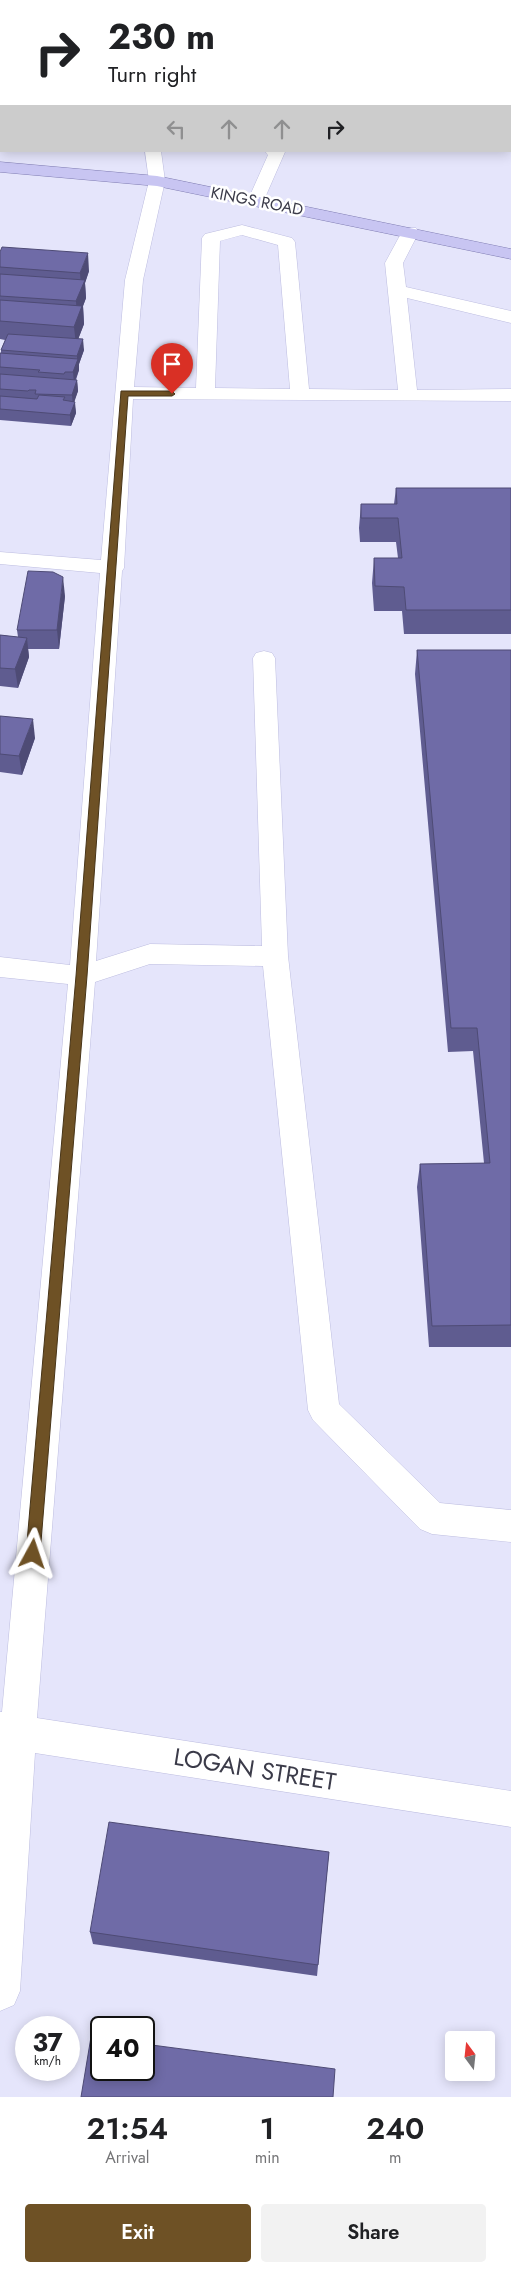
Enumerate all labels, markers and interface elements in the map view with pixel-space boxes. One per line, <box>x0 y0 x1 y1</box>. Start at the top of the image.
text: 230 m <box>108 12 215 62</box>
icon: right <box>25 20 90 85</box>
text: Turn right <box>108 58 196 90</box>
icon: left <box>162 115 190 143</box>
icon: ahead <box>215 115 243 143</box>
icon: ahead <box>268 115 296 143</box>
icon: right <box>321 115 349 143</box>
street label: KINGS ROAD <box>209 181 305 221</box>
pin <box>151 343 193 394</box>
icon: arrive <box>158 350 186 378</box>
position arrow <box>6 1527 58 1579</box>
street label: LOGAN STREET <box>171 1739 339 1799</box>
speed limit sign: 40 <box>90 2016 155 2081</box>
text: 37 <box>32 2024 63 2060</box>
north arrow <box>445 2031 495 2081</box>
map controls <box>445 2031 495 2081</box>
text: km/h <box>34 2052 61 2070</box>
text: 21:54 <box>87 2107 168 2150</box>
text: 1 <box>260 2107 275 2150</box>
text: 240 <box>366 2107 424 2150</box>
text: Arrival <box>105 2146 149 2169</box>
text: min <box>255 2146 280 2169</box>
text: m <box>389 2146 402 2169</box>
button: Exit <box>25 2204 251 2262</box>
button: Share <box>261 2204 486 2262</box>

